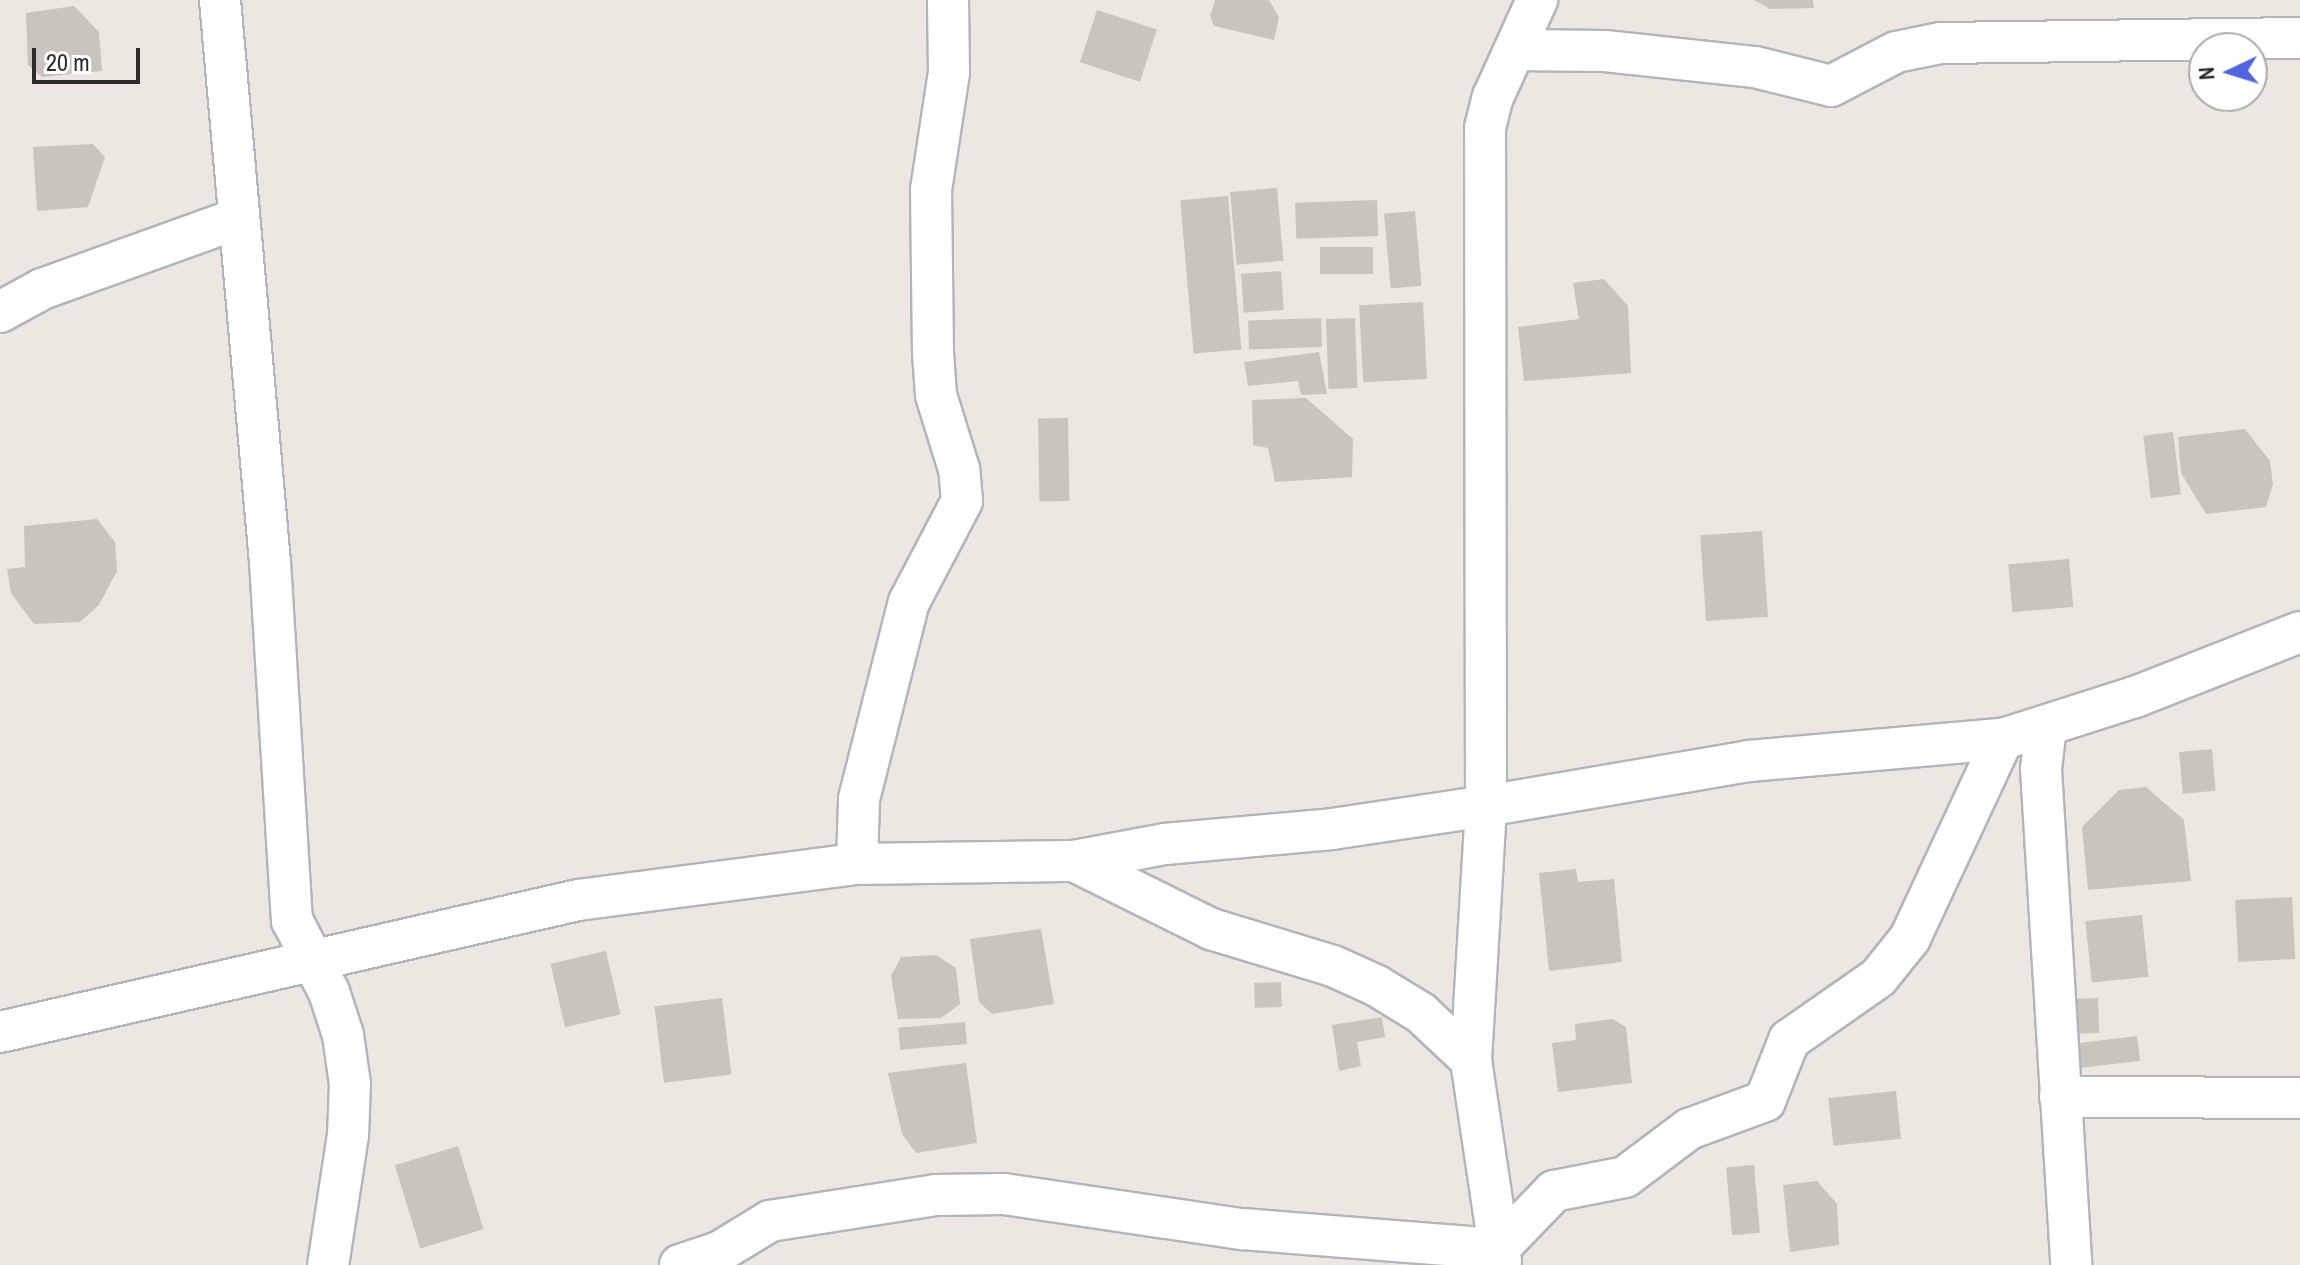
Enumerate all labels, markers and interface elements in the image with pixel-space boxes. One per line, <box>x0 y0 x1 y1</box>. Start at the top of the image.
scale bar <box>36 32 144 82</box>
north arrow <box>2188 32 2268 112</box>
text: 20 m <box>46 46 90 78</box>
text: N <box>2191 66 2221 81</box>

